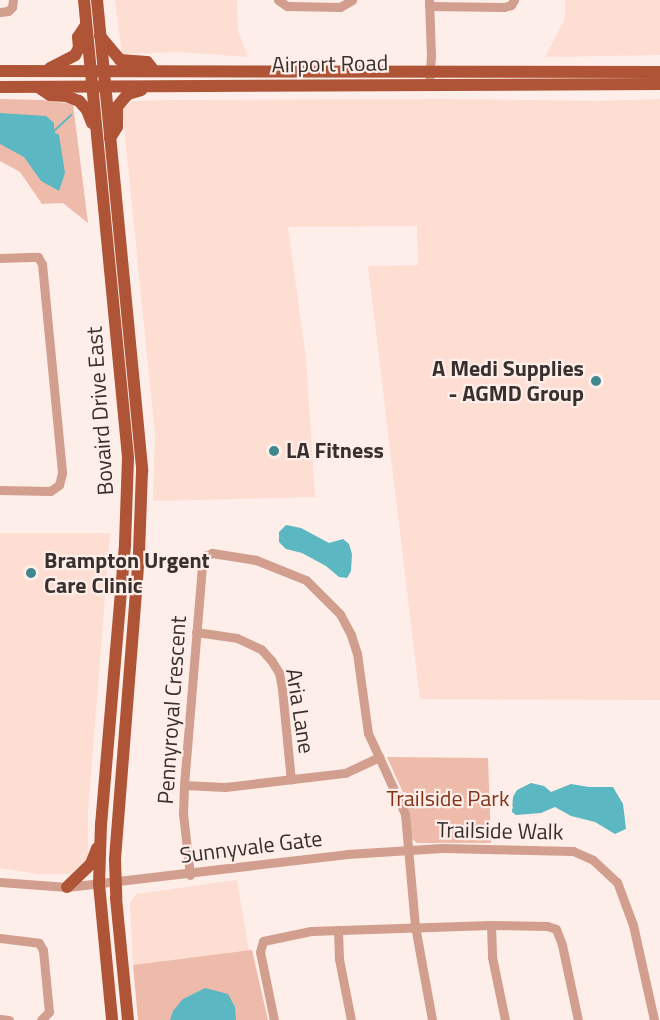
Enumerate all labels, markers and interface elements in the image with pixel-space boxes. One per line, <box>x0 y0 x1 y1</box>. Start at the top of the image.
street label: Airport Road <box>272 50 388 78</box>
street label: Bovaird Drive East <box>81 326 119 496</box>
place label: A Medi Supplies - AGMD Group <box>432 355 584 406</box>
marker: A Medi Supplies - AGMD Group <box>589 374 603 388</box>
place label: LA Fitness <box>286 438 384 464</box>
marker: LA Fitness <box>267 444 281 458</box>
place label: Brampton Urgent Care Clinic <box>44 547 210 598</box>
marker: Brampton Urgent Care Clinic <box>22 564 40 582</box>
street label: Pennyroyal Crescent <box>152 615 192 805</box>
street label: Aria Lane <box>280 667 320 755</box>
park label: Trailside Park <box>387 786 509 812</box>
street label: Trailside Walk <box>436 817 564 845</box>
street label: Sunnyvale Gate <box>178 825 324 869</box>

